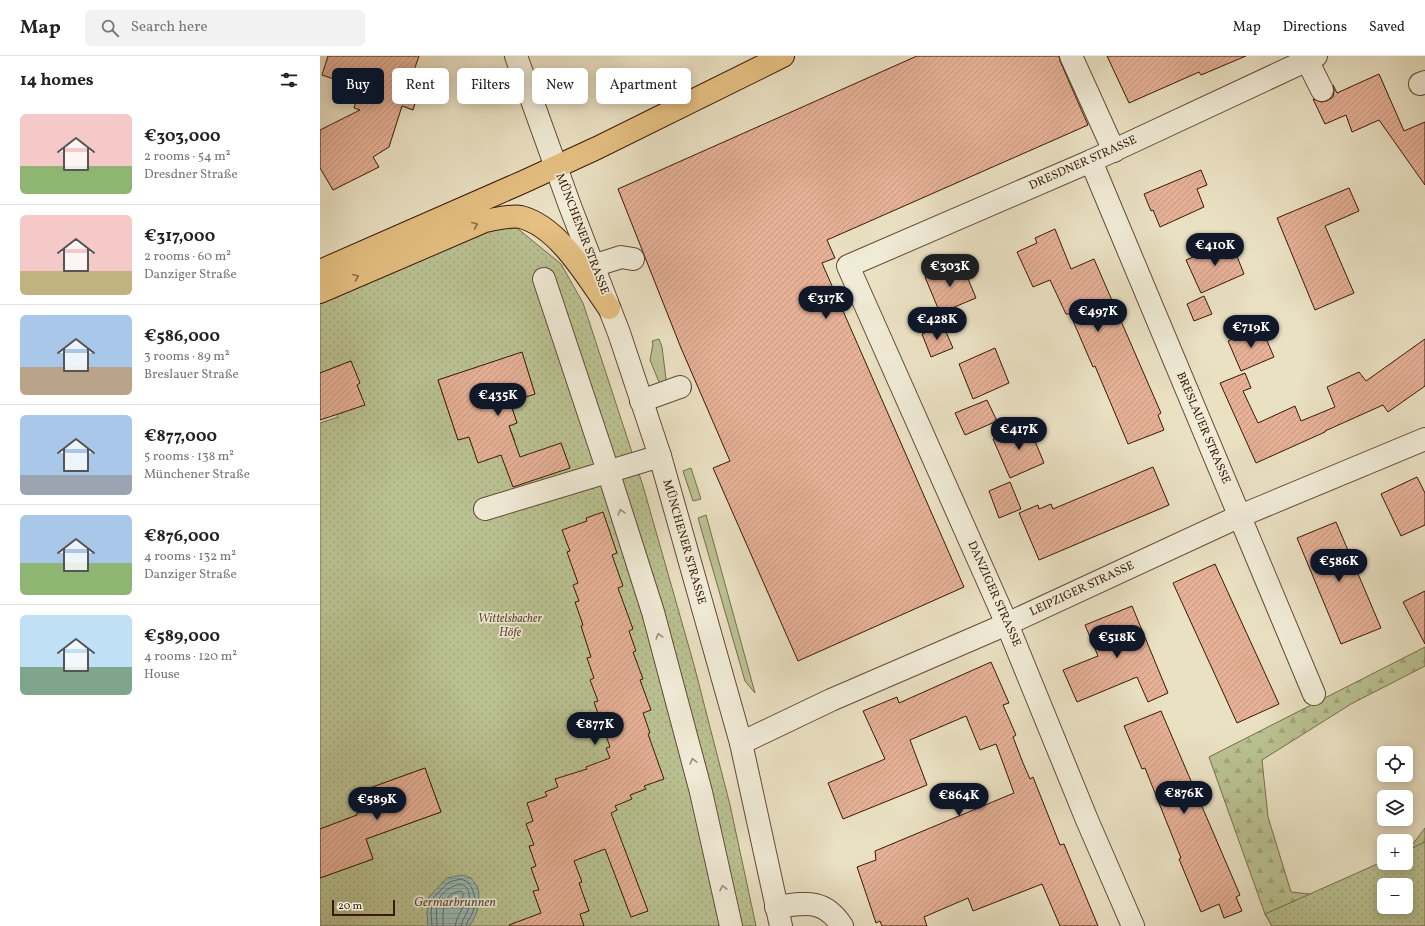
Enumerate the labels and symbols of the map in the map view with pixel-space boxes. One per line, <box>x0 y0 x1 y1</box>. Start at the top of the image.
street label: DRESDNER STRASSE <box>1027 132 1139 194</box>
street label: MÜNCHENER STRASSE <box>551 171 614 297</box>
one-way arrow <box>472 222 479 230</box>
pin: €410K <box>1187 233 1243 267</box>
pin: €303K <box>922 254 978 288</box>
one-way arrow <box>351 274 359 282</box>
pin: €317K <box>798 286 854 320</box>
pin: €497K <box>1070 299 1126 333</box>
pin: €428K <box>909 307 965 341</box>
pin: €719K <box>1223 315 1279 349</box>
street label: BRESLAUER STRASSE <box>1172 370 1234 486</box>
pin: €435K <box>470 383 526 417</box>
pin: €417K <box>991 417 1047 451</box>
street label: MÜNCHENER STRASSE <box>659 478 710 606</box>
one-way arrow <box>617 508 626 515</box>
street label: DANZIGER STRASSE <box>963 539 1025 649</box>
pin: €586K <box>1311 549 1367 583</box>
street label: LEIPZIGER STRASSE <box>1027 558 1137 620</box>
park label: Wittelsbacher Höfe <box>478 611 542 641</box>
pin: €518K <box>1089 625 1145 659</box>
one-way arrow <box>655 633 664 640</box>
pin: €877K <box>567 712 623 746</box>
one-way arrow <box>689 758 698 765</box>
pin: €876K <box>1156 781 1212 815</box>
pin: €864K <box>931 783 987 817</box>
pin: €589K <box>349 787 405 821</box>
one-way arrow <box>719 885 728 891</box>
water label: Germarbrunnen <box>414 894 496 912</box>
scale bar <box>332 898 395 917</box>

